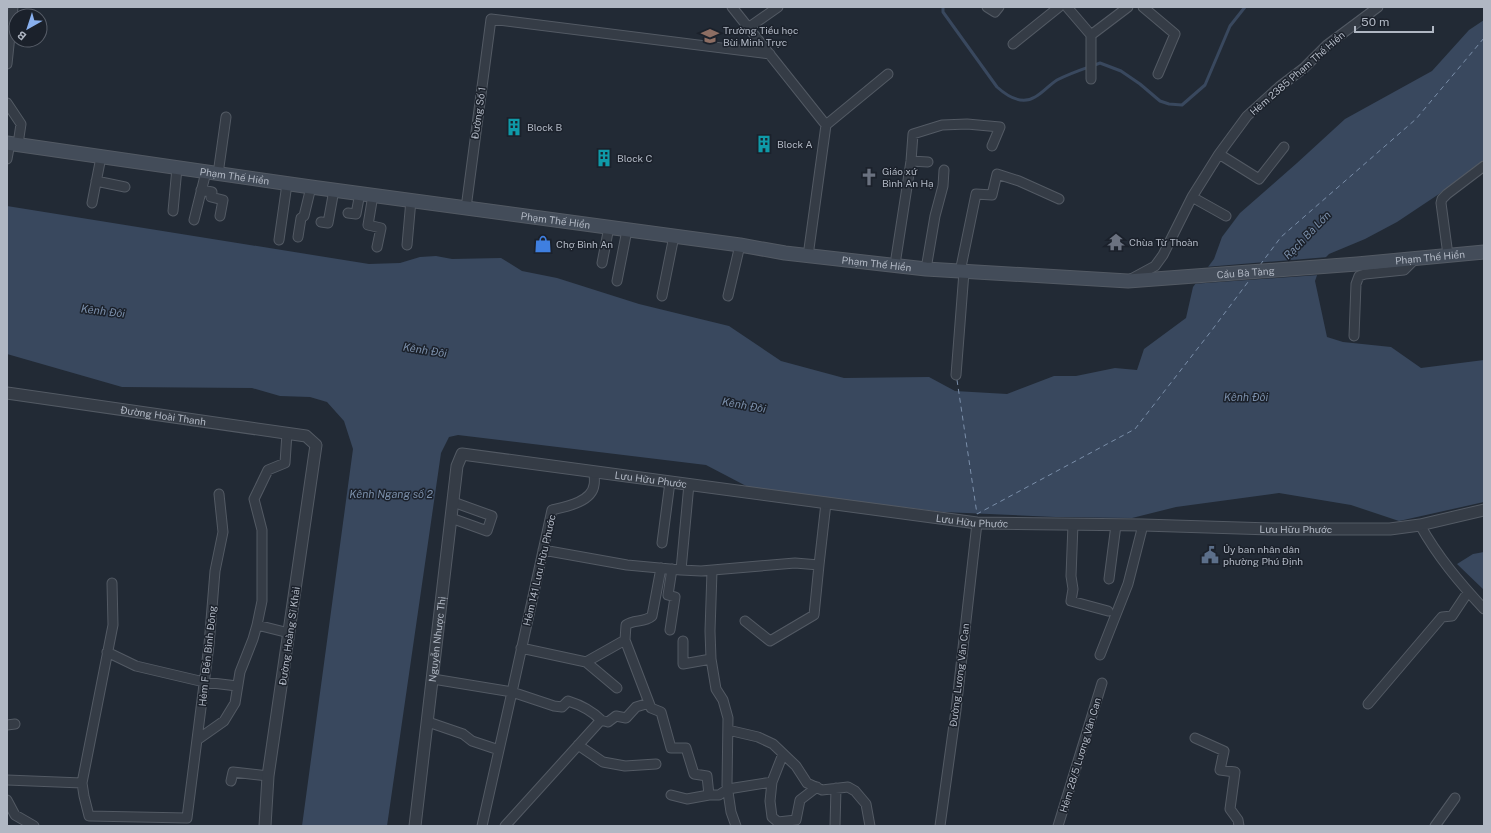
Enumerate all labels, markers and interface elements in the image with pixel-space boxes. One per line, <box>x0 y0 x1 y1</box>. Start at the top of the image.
north arrow <box>8 8 48 48</box>
scale bar <box>1355 8 1433 34</box>
text: 50 m <box>1361 15 1389 29</box>
place label: Trường Tiểu học Bùi Minh Trực <box>723 24 798 48</box>
school or university icon: Trường Tiểu học Bùi Minh Trực <box>700 26 720 46</box>
text: B <box>15 28 28 43</box>
street label: Hẻm 2385 Phạm Thế Hiển <box>1247 28 1347 118</box>
street label: Đường Số 1 <box>468 86 488 140</box>
building icon: Block B <box>504 117 524 137</box>
place label: Block B <box>527 121 563 133</box>
building icon: Block A <box>754 134 774 154</box>
place label: Block A <box>777 138 813 150</box>
building icon: Block C <box>594 148 614 168</box>
place label: Block C <box>617 152 653 164</box>
street label: Phạm Thế Hiển <box>199 165 270 187</box>
place label: Giáo xứ Bình An Hạ <box>882 165 934 189</box>
church icon: Giáo xứ Bình An Hạ <box>859 167 879 187</box>
street label: Phạm Thế Hiển <box>520 209 591 231</box>
water label: Rạch Bà Lớn <box>1281 209 1333 261</box>
temple icon: Chùa Từ Thoàn <box>1106 232 1126 252</box>
shop icon: Chợ Bình An <box>533 234 553 254</box>
place label: Chùa Từ Thoàn <box>1129 236 1199 248</box>
place label: Chợ Bình An <box>556 238 613 250</box>
street label: Phạm Thế Hiển <box>1395 248 1466 266</box>
street label: Phạm Thế Hiển <box>841 253 912 273</box>
street label: Cầu Bà Tàng <box>1216 264 1275 280</box>
water label: Kênh Đôi <box>80 302 126 320</box>
water label: Kênh Đôi <box>402 341 448 359</box>
water label: Kênh Đôi <box>1224 391 1268 403</box>
water label: Kênh Đôi <box>721 395 767 415</box>
street label: Đường Hoài Thanh <box>120 403 207 428</box>
street label: Lưu Hữu Phước <box>614 469 688 490</box>
water label: Kênh Ngang số 2 <box>349 488 433 500</box>
street label: Lưu Hữu Phước <box>935 512 1008 529</box>
street label: Hẻm 141 Lưu Hữu Phước <box>520 513 558 627</box>
street label: Lưu Hữu Phước <box>1259 523 1332 535</box>
place label: Ủy ban nhân dân phường Phú Định <box>1223 543 1303 567</box>
public building icon: Ủy ban nhân dân phường Phú Định <box>1200 545 1220 565</box>
street label: Đường Hoàng Sĩ Khải <box>276 586 302 686</box>
street label: Nguyễn Nhược Thị <box>426 596 448 683</box>
street label: Hẻm F Bến Bình Đông <box>196 605 218 707</box>
street label: Đường Lương Văn Can <box>947 622 971 727</box>
street label: Hẻm 28/5 Lương Văn Can <box>1057 696 1103 814</box>

